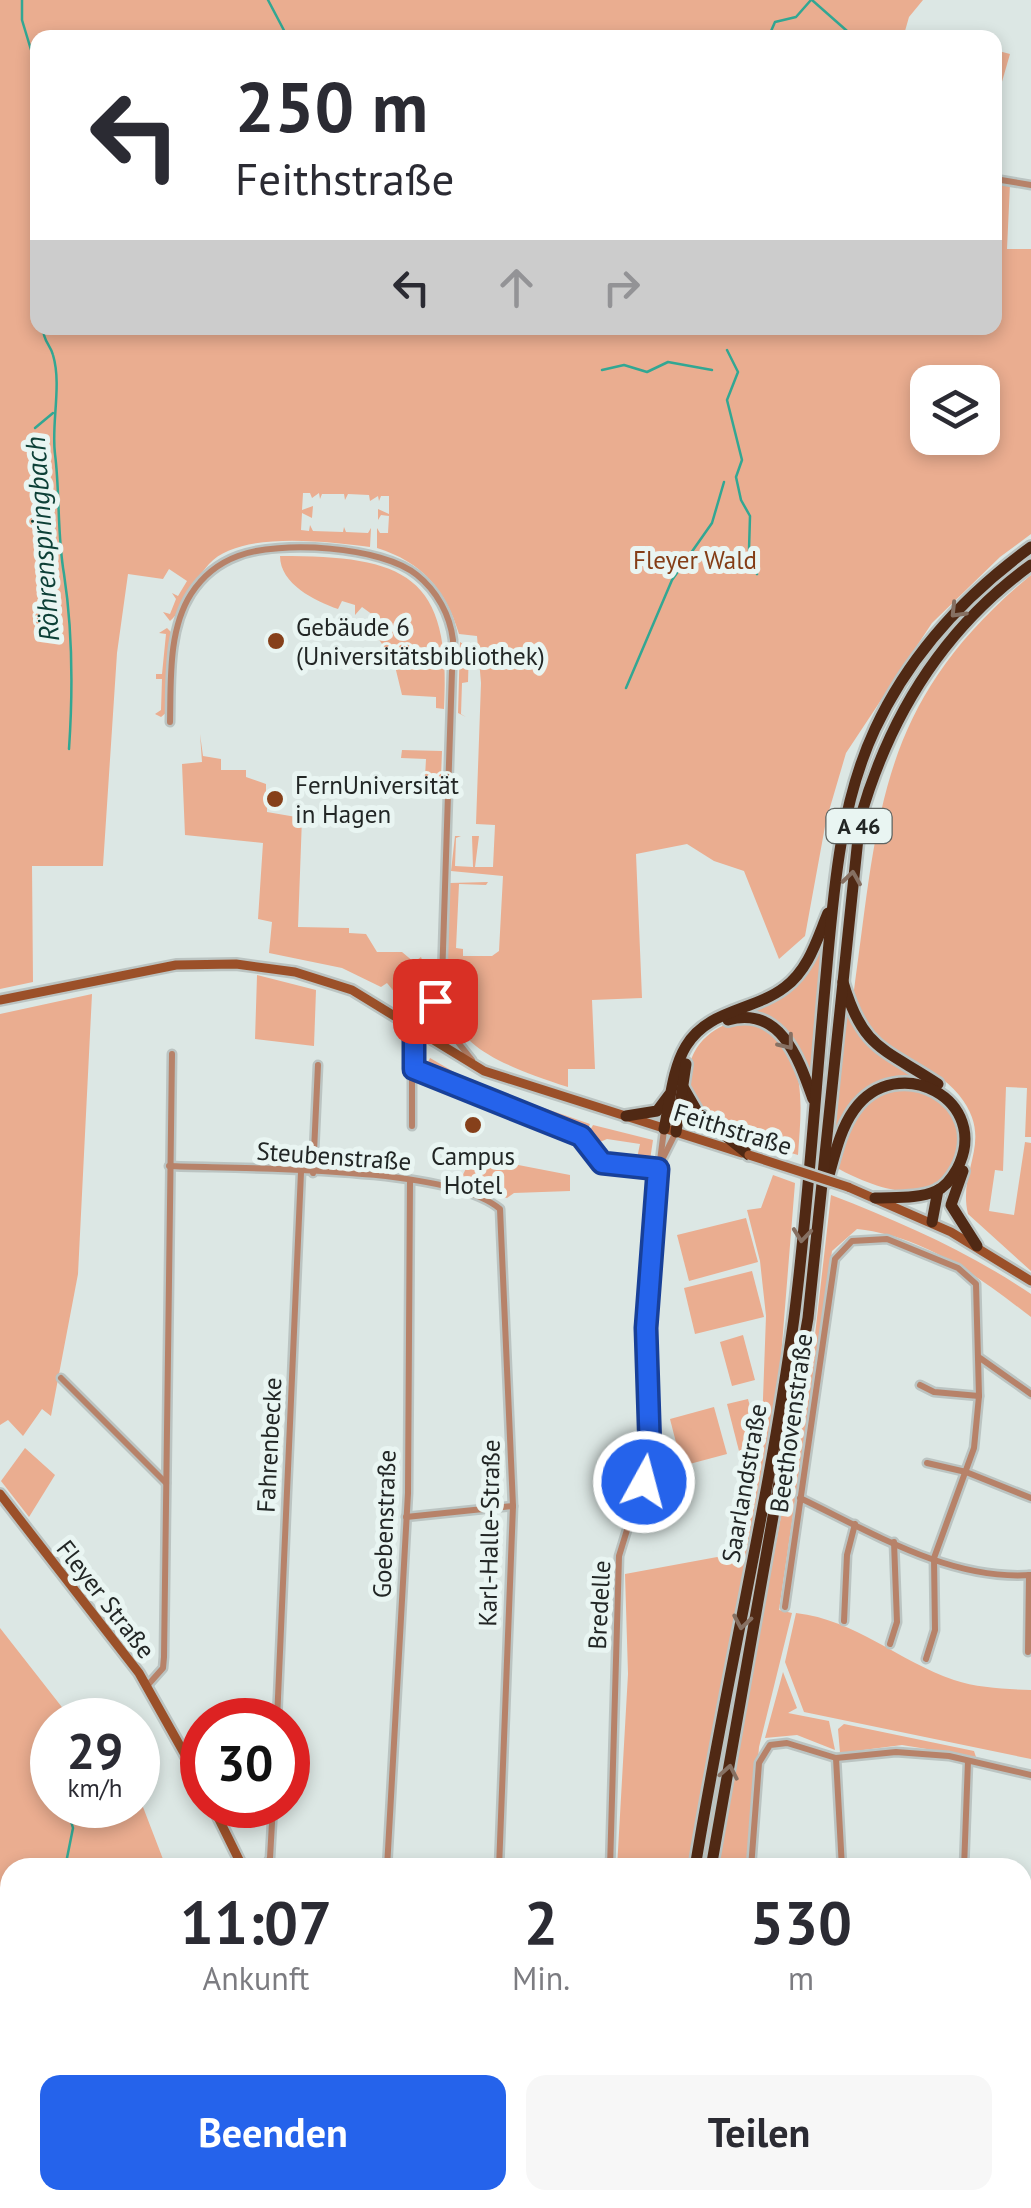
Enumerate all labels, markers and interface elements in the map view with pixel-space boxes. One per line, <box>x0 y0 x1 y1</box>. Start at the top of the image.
text: 250 m <box>235 61 428 151</box>
icon: left <box>70 70 200 200</box>
text: Feithstraße <box>235 149 454 207</box>
icon: left <box>384 260 439 315</box>
icon: ahead <box>489 260 544 315</box>
icon: right <box>594 260 649 315</box>
map controls <box>910 365 1000 455</box>
button: layers <box>910 365 1000 455</box>
water label: Röhrenspringbach <box>16 435 67 643</box>
park label: Fleyer Wald <box>633 544 757 576</box>
one-way arrow <box>951 599 969 617</box>
place label: Gebäude 6 (Universitätsbibliothek) <box>296 611 545 672</box>
marker: Gebäude 6 (Universitätsbibliothek) <box>265 630 287 652</box>
place label: FernUniversität in Hagen <box>295 769 460 830</box>
marker: FernUniversität in Hagen <box>264 788 286 810</box>
road number: A 46 <box>826 809 892 843</box>
one-way arrow <box>840 870 861 887</box>
pin <box>393 959 478 1044</box>
icon: arrive <box>408 974 463 1029</box>
one-way arrow <box>776 1032 793 1050</box>
street label: Feithstraße <box>670 1096 796 1162</box>
marker: Campus Hotel <box>462 1114 484 1136</box>
street label: Steubenstraße <box>256 1135 412 1177</box>
place label: Campus Hotel <box>431 1140 515 1201</box>
one-way arrow <box>792 1227 813 1243</box>
street label: Beethovenstraße <box>763 1331 819 1515</box>
street label: Fahrenbecke <box>249 1377 289 1513</box>
street label: Saarlandstraße <box>714 1401 774 1565</box>
position arrow <box>592 1430 696 1534</box>
street label: Karl-Halle-Straße <box>471 1439 507 1627</box>
street label: Goebenstraße <box>365 1449 403 1599</box>
street label: Fleyer Straße <box>50 1533 162 1665</box>
street label: Bredelle <box>581 1560 617 1650</box>
one-way arrow <box>732 1614 753 1630</box>
speed limit sign: 30 <box>180 1698 310 1828</box>
text: 29 <box>67 1718 123 1783</box>
one-way arrow <box>718 1763 739 1780</box>
text: km/h <box>68 1772 122 1804</box>
text: 11:07 <box>180 1883 332 1961</box>
text: 2 <box>524 1883 558 1961</box>
text: 530 <box>750 1883 852 1961</box>
text: Ankunft <box>203 1957 309 1999</box>
text: Min. <box>512 1957 570 1999</box>
text: m <box>788 1957 814 1999</box>
button: Beenden <box>40 2075 506 2190</box>
button: Teilen <box>526 2075 992 2190</box>

